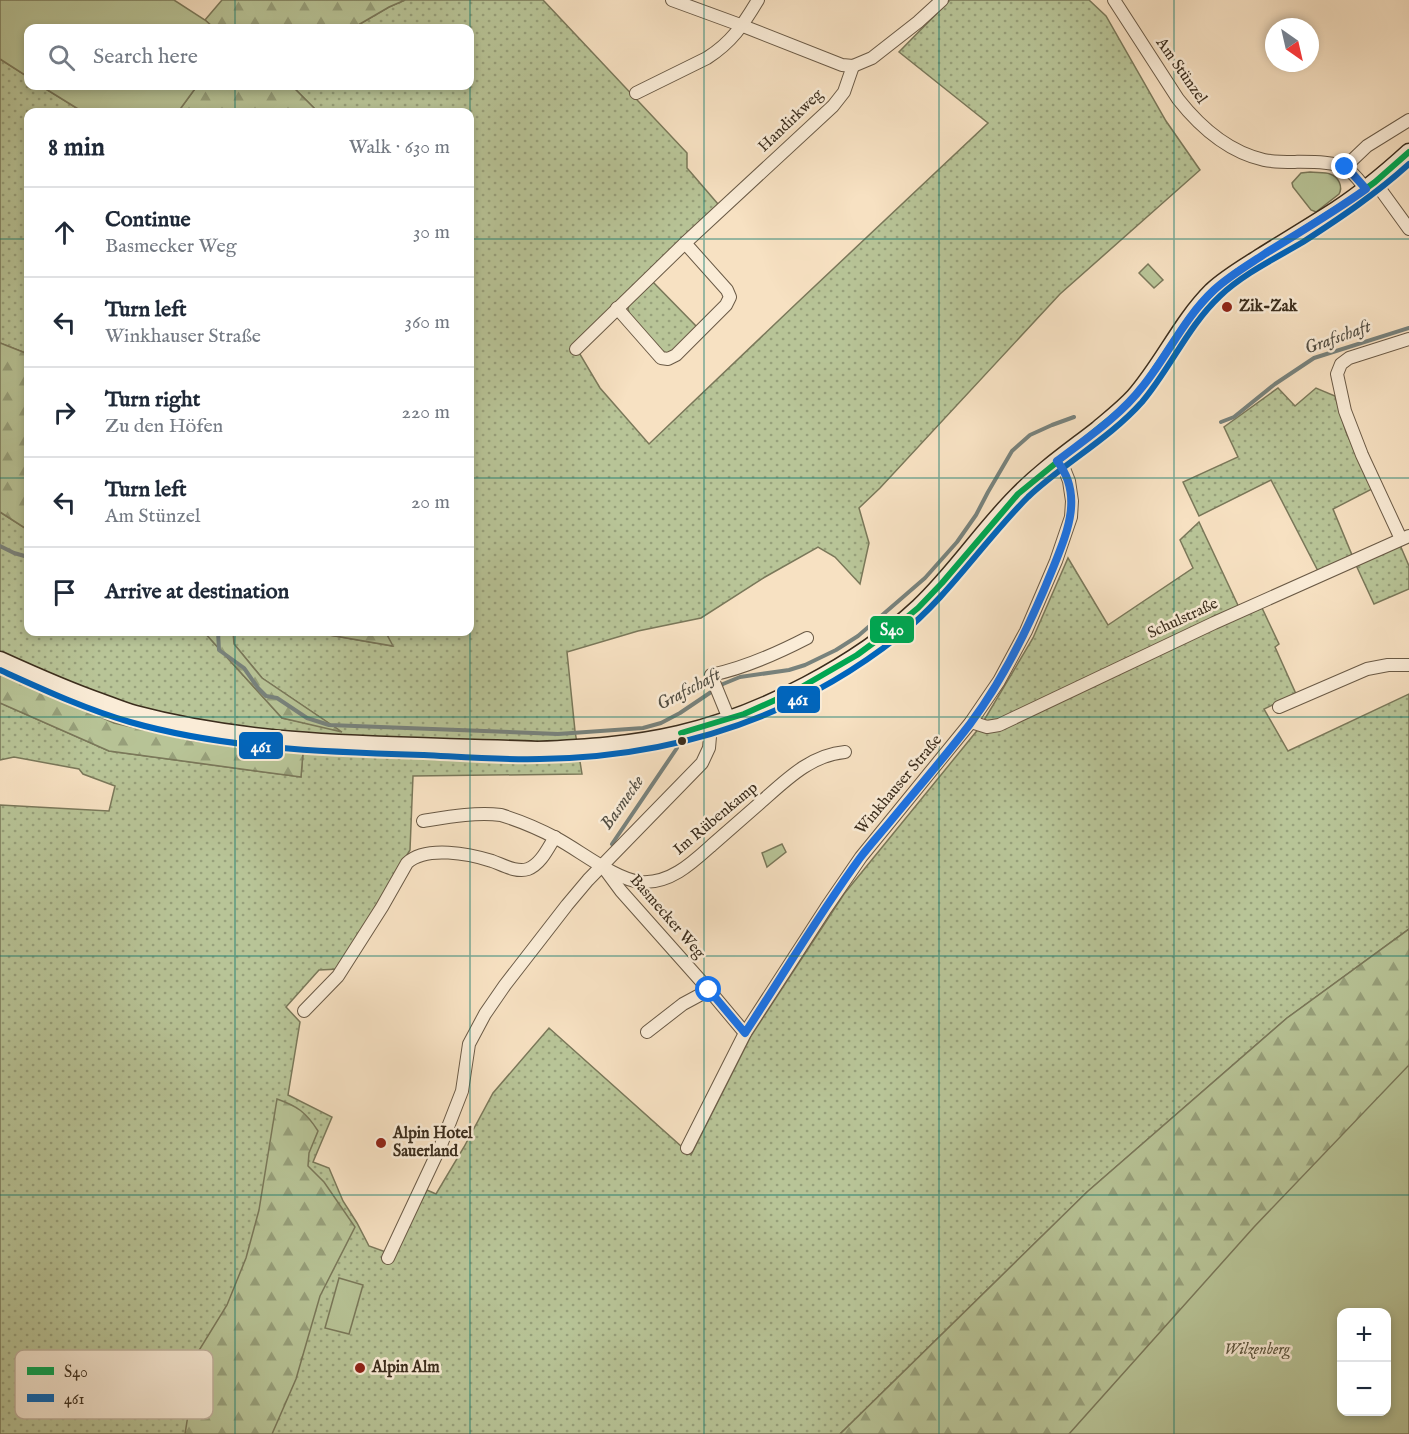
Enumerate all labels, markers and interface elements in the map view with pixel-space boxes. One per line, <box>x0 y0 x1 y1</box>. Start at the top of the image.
north arrow <box>1265 18 1319 72</box>
search box <box>24 24 474 90</box>
street label: Am Stünzel <box>1150 33 1211 108</box>
icon: search <box>45 41 78 74</box>
text: Search here <box>93 43 198 71</box>
street label: Handirkweg <box>754 85 828 157</box>
text: 8 min <box>48 131 105 164</box>
text: Walk · 630 m <box>349 135 450 160</box>
route end <box>1331 153 1357 179</box>
text: Continue <box>105 206 191 234</box>
icon: ahead <box>48 216 81 249</box>
text: 30 m <box>413 220 450 245</box>
text: Basmecker Weg <box>105 234 237 259</box>
text: Turn left <box>105 296 187 324</box>
place label: Zik-Zak <box>1239 297 1298 317</box>
marker: Zik-Zak <box>1220 300 1234 314</box>
icon: left <box>48 306 81 339</box>
text: 360 m <box>404 310 450 335</box>
water label: Grafschaft <box>1302 315 1376 361</box>
text: Winkhauser Straße <box>105 324 261 349</box>
text: Turn right <box>105 386 200 414</box>
icon: right <box>48 396 81 429</box>
text: 220 m <box>402 400 450 425</box>
text: Zu den Höfen <box>105 414 223 439</box>
text: Turn left <box>105 476 187 504</box>
icon: left <box>48 486 81 519</box>
text: 20 m <box>411 490 450 515</box>
text: Am Stünzel <box>105 504 200 529</box>
icon: arrive <box>48 576 81 609</box>
text: Arrive at destination <box>105 578 289 606</box>
street label: Schulstraße <box>1144 594 1222 644</box>
line badge: S40 <box>869 615 915 644</box>
text: S40 <box>880 621 904 641</box>
water label: Grafschaft <box>653 663 726 716</box>
line badge: 461 <box>776 685 821 714</box>
text: 461 <box>788 691 808 711</box>
line badge: 461 <box>238 731 284 760</box>
street label: Winkhauser Straße <box>851 731 947 839</box>
unlabelled marker <box>676 735 688 747</box>
text: 461 <box>251 738 271 758</box>
water label: Basmecke <box>596 771 650 835</box>
street label: Im Rübenkamp <box>670 778 763 860</box>
street label: Basmecker Weg <box>625 871 709 964</box>
route start <box>695 976 721 1002</box>
place label: Alpin Hotel Sauerland <box>392 1124 473 1162</box>
marker: Alpin Hotel Sauerland <box>374 1136 388 1150</box>
map controls <box>1337 1308 1391 1416</box>
button: + <box>1337 1308 1391 1362</box>
park label: Wilzenberg <box>1224 1340 1291 1360</box>
legend <box>15 1350 213 1419</box>
place label: Alpin Alm <box>371 1358 440 1378</box>
marker: Alpin Alm <box>353 1361 367 1375</box>
button: − <box>1337 1362 1391 1416</box>
text: S40 <box>64 1363 88 1383</box>
text: 461 <box>64 1390 85 1410</box>

